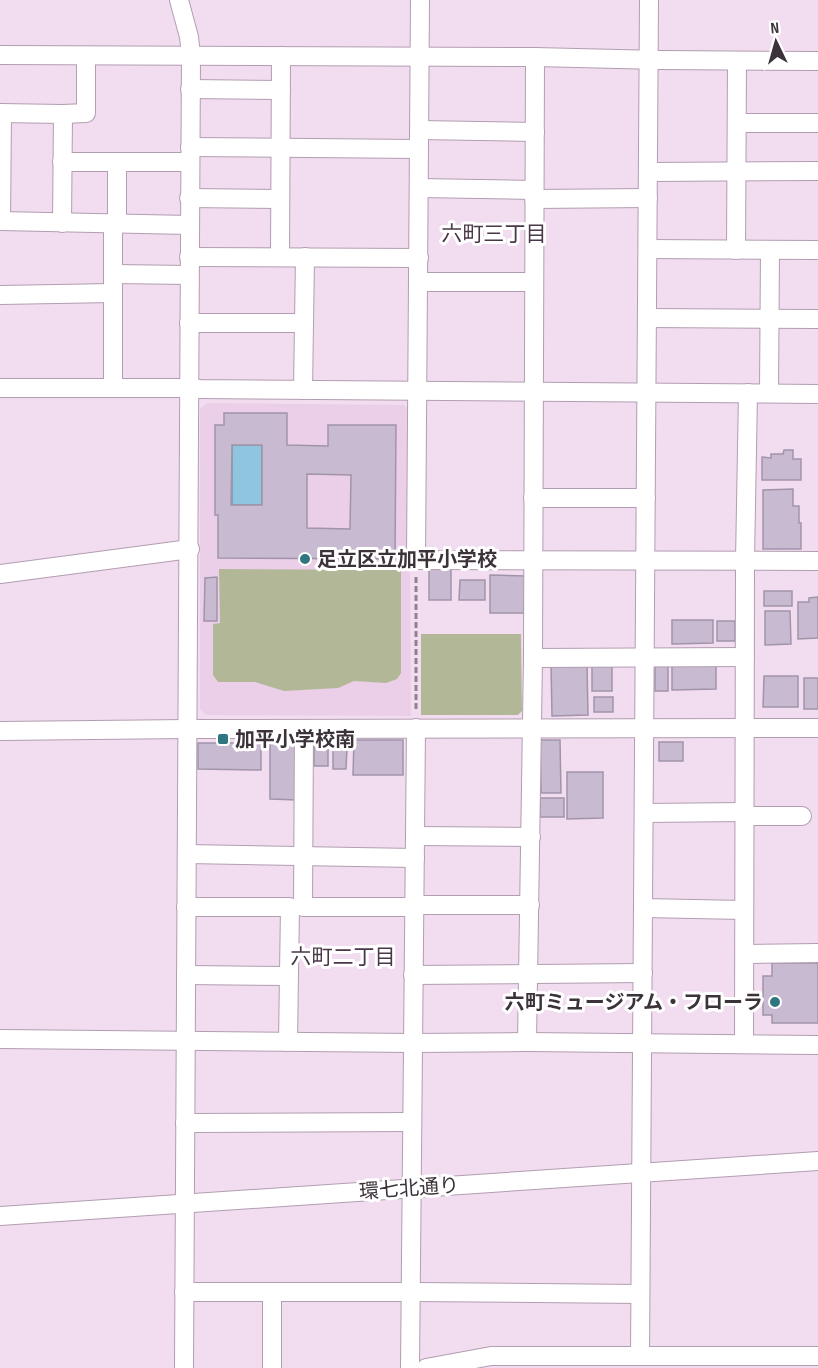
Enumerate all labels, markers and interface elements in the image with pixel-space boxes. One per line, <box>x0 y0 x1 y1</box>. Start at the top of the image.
north arrow <box>746 12 806 72</box>
text: N <box>770 19 780 38</box>
district label: 六町三丁目 <box>442 222 547 247</box>
place label: 足立区立加平小学校 <box>317 548 497 572</box>
marker: 足立区立加平小学校 <box>298 552 312 566</box>
place label: 加平小学校南 <box>235 728 355 752</box>
marker: 加平小学校南 <box>216 732 230 746</box>
district label: 六町二丁目 <box>291 945 396 970</box>
place label: 六町ミュージアム・フローラ <box>505 991 763 1015</box>
marker: 六町ミュージアム・フローラ <box>768 995 782 1009</box>
street label: 環七北通り <box>358 1174 460 1204</box>

